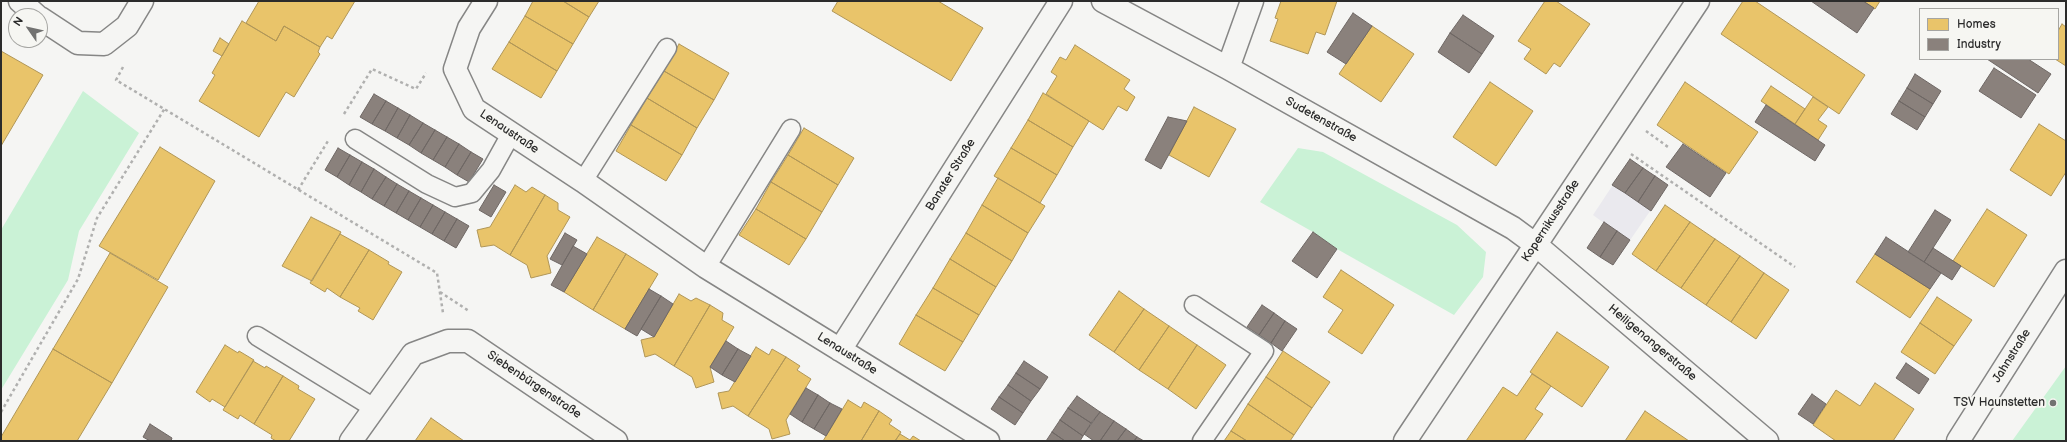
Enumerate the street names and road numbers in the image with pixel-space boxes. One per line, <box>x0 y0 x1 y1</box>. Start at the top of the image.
street label: Sudetenstraße <box>1283 94 1359 146</box>
street label: Lenaustraße <box>477 107 541 157</box>
street label: Banater Straße <box>923 136 979 214</box>
street label: Kopernikusstraße <box>1519 177 1583 265</box>
street label: Heiligenangerstraße <box>1605 302 1699 384</box>
street label: Jahnstraße <box>1990 327 2034 385</box>
street label: Lenaustraße <box>814 330 880 378</box>
street label: Siebenbürgenstraße <box>484 348 584 422</box>

